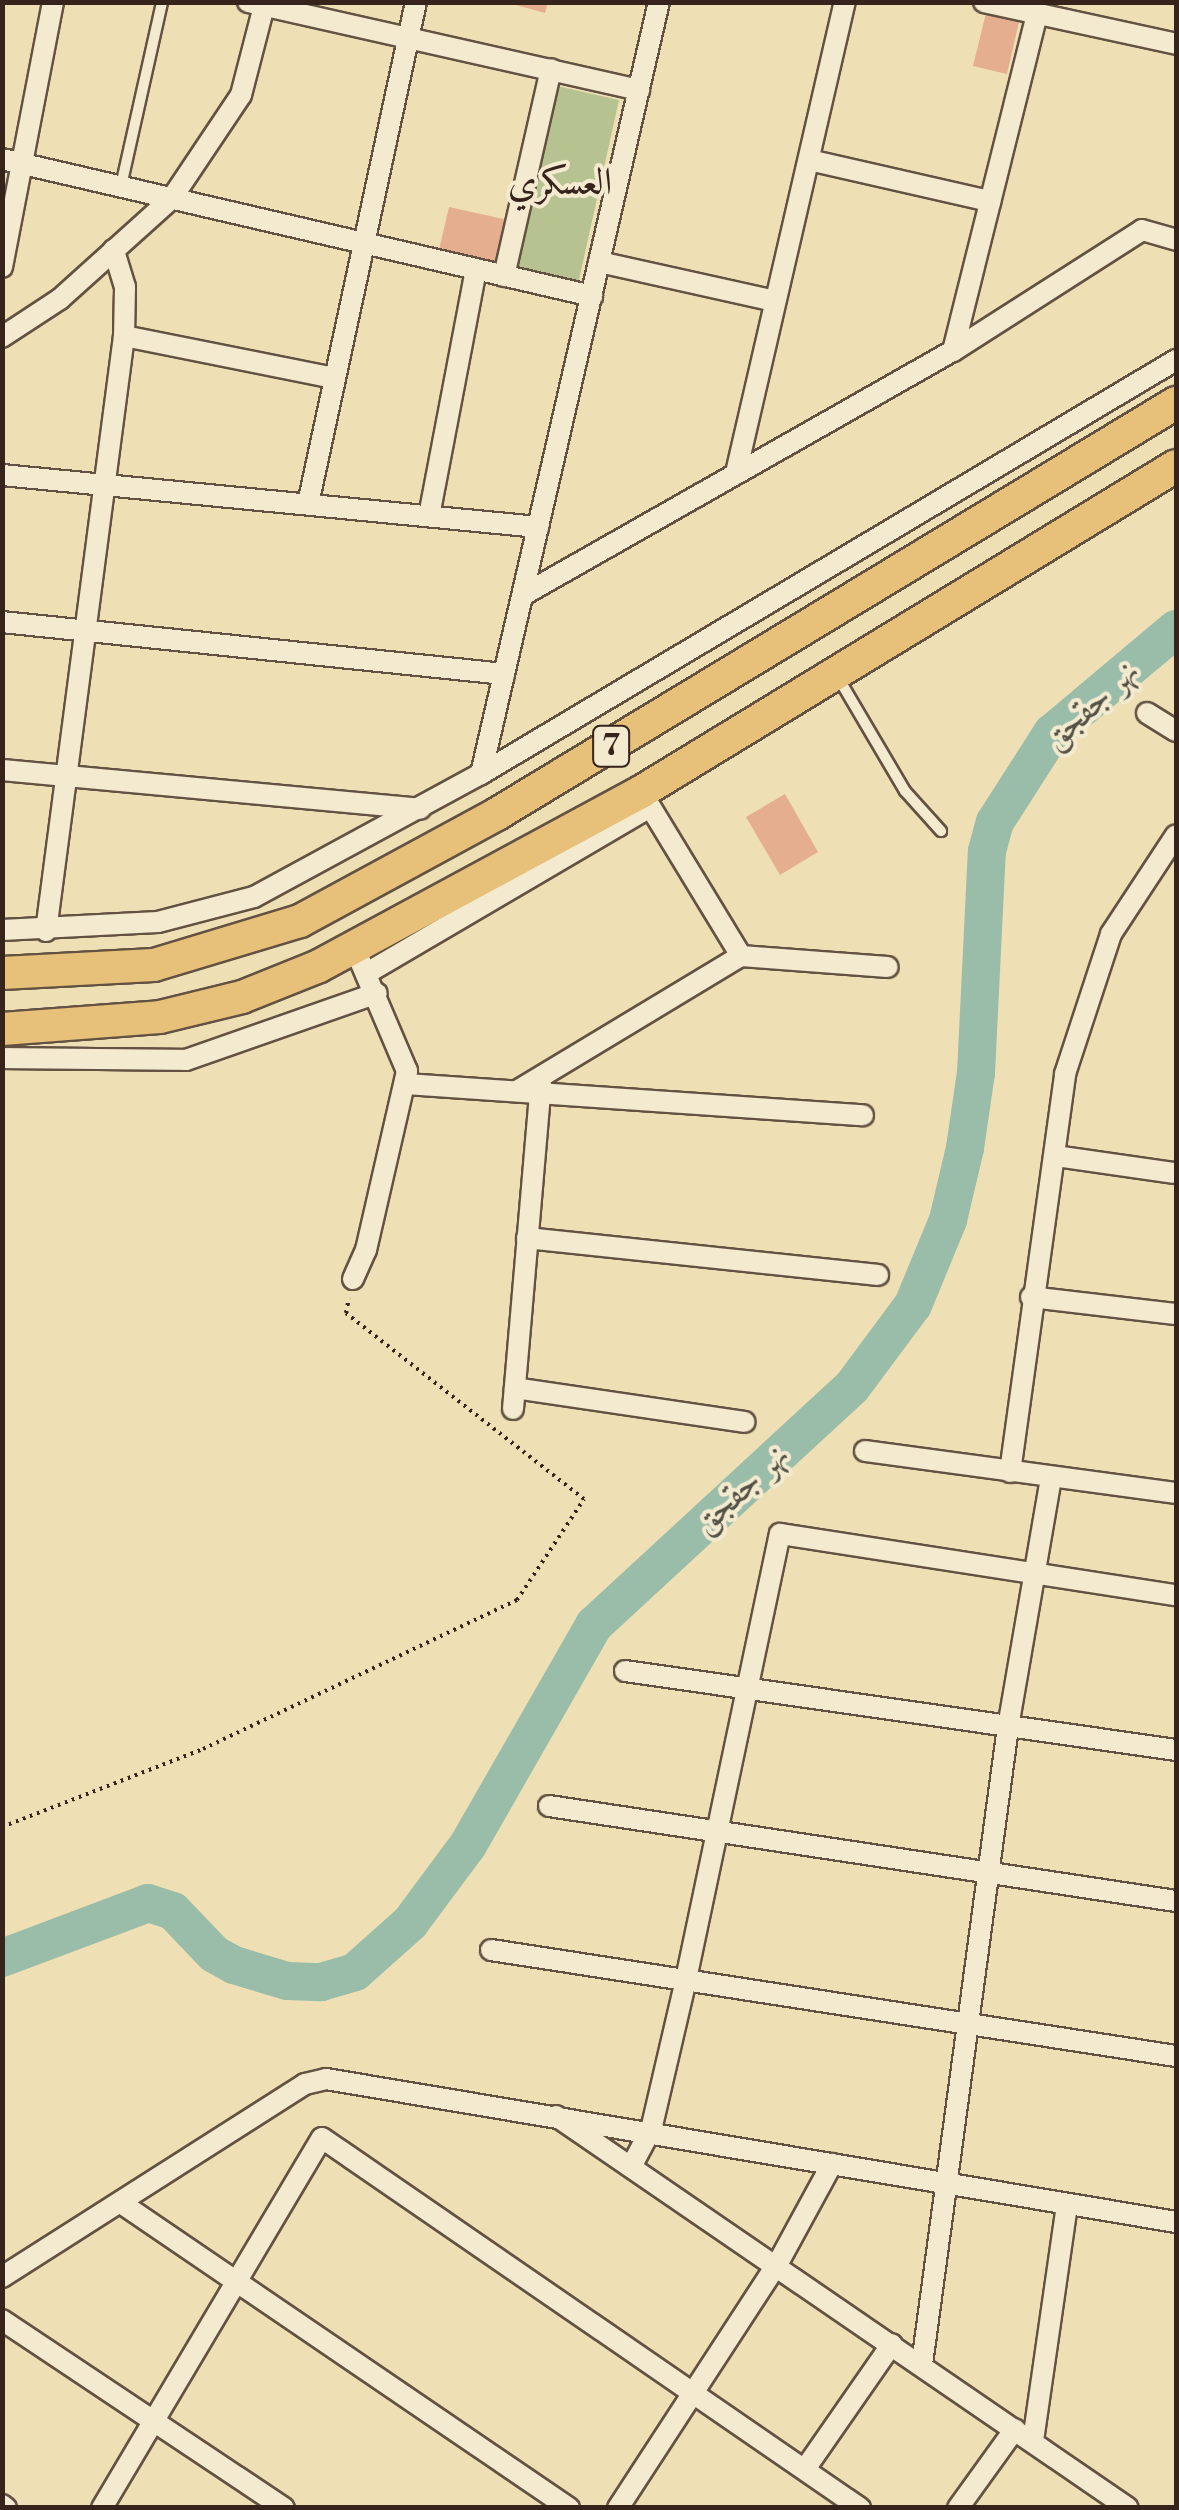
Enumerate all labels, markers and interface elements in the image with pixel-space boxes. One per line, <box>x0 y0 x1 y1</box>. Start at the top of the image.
district label: العسكري <box>508 160 612 206</box>
water label: نهر جقجق <box>1035 650 1149 760</box>
road number: 7 <box>591 721 631 771</box>
water label: نهر جقجق <box>685 1434 799 1544</box>

